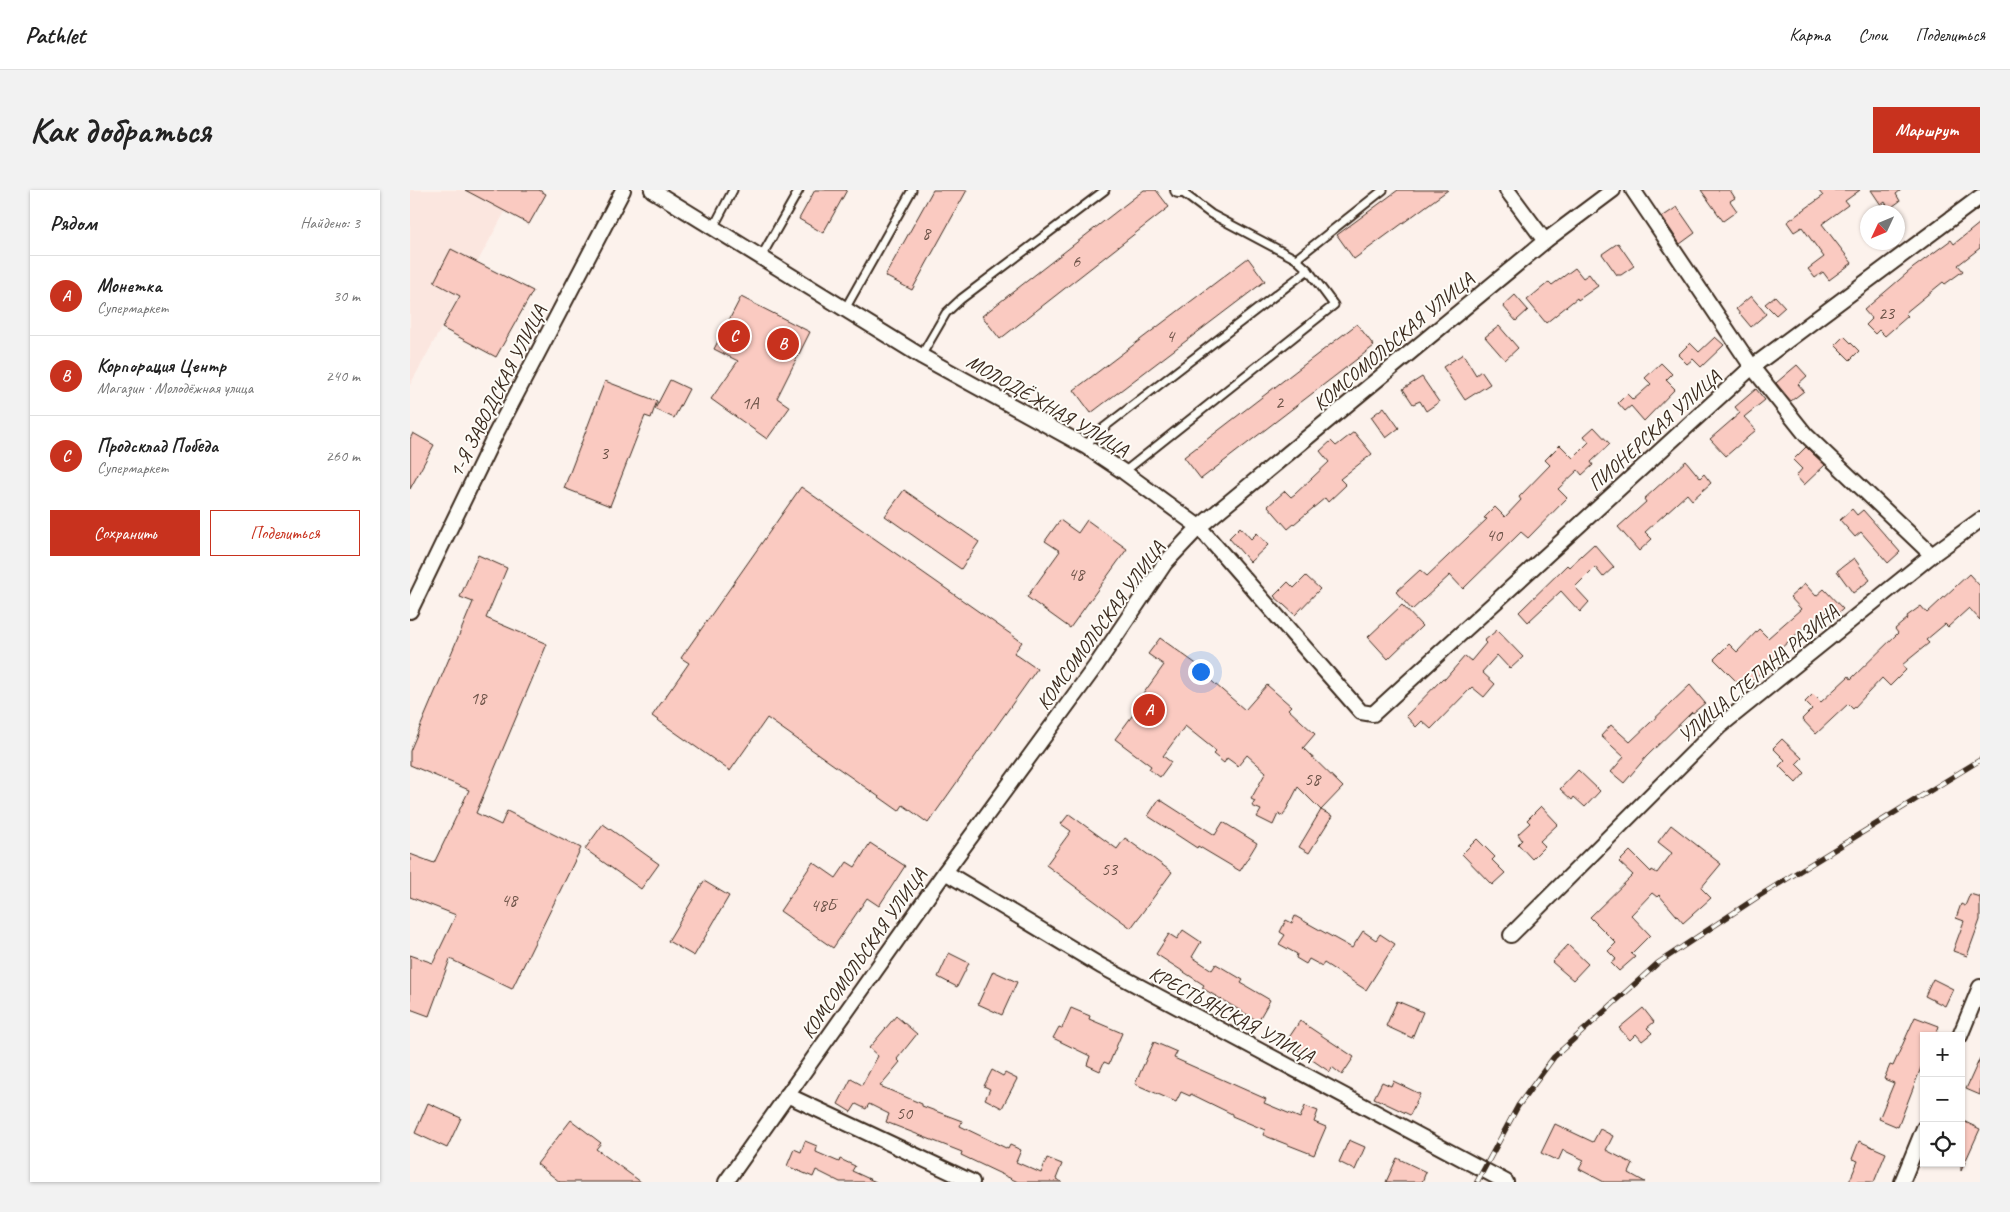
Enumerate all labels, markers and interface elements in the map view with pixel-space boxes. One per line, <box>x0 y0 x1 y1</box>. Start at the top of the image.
text: Pathlet <box>25 20 85 50</box>
text: Карта <box>1789 24 1830 46</box>
text: Слои <box>1858 24 1887 46</box>
text: Поделиться <box>1915 24 1985 46</box>
button: Маршрут <box>1873 107 1980 153</box>
text: Как добраться <box>30 108 211 153</box>
north arrow <box>1860 205 1905 250</box>
text: Рядом <box>50 210 97 236</box>
text: Найдено: 3 <box>300 213 360 233</box>
house number: 8 <box>922 222 932 244</box>
house number: 6 <box>1072 250 1081 272</box>
street label: КОМСОМОЛЬСКАЯ УЛИЦА <box>1308 266 1480 416</box>
text: Монетка <box>97 274 162 298</box>
text: A <box>62 286 70 306</box>
text: 30 m <box>333 286 360 306</box>
text: Супермаркет <box>97 298 168 318</box>
street label: 1-Я ЗАВОДСКАЯ УЛИЦА <box>443 300 552 482</box>
house number: 23 <box>1878 302 1896 324</box>
pin: C <box>718 317 750 355</box>
pin: B <box>767 325 799 363</box>
house number: 4 <box>1166 325 1176 347</box>
street label: МОЛОДЁЖНАЯ УЛИЦА <box>962 349 1134 463</box>
text: Корпорация Центр <box>97 354 226 378</box>
street label: ПИОНЕРСКАЯ УЛИЦА <box>1583 364 1726 496</box>
text: B <box>62 366 70 386</box>
text: 240 m <box>326 366 360 386</box>
text: Магазин · Молодёжная улица <box>97 378 253 398</box>
house number: 2 <box>1275 391 1285 413</box>
house number: 1А <box>741 392 760 414</box>
text: Продсклад Победа <box>97 434 218 458</box>
house number: 3 <box>600 442 610 464</box>
text: C <box>62 446 70 466</box>
text: 260 m <box>326 446 360 466</box>
text: Супермаркет <box>97 458 168 478</box>
button: Сохранить <box>50 510 200 556</box>
button: Поделиться <box>210 510 360 556</box>
house number: 40 <box>1486 524 1504 546</box>
street label: КОМСОМОЛЬСКАЯ УЛИЦА <box>1031 535 1171 714</box>
house number: 48 <box>1068 563 1086 585</box>
street label: УЛИЦА СТЕПАНА РАЗИНА <box>1673 598 1844 748</box>
your location <box>1188 659 1214 685</box>
house number: 18 <box>470 687 488 709</box>
pin: A <box>1133 691 1165 729</box>
house number: 58 <box>1304 768 1322 790</box>
house number: 53 <box>1101 858 1119 880</box>
street label: КОМСОМОЛЬСКАЯ УЛИЦА <box>795 863 932 1043</box>
house number: 48 <box>501 889 519 911</box>
house number: 48Б <box>810 894 839 916</box>
street label: КРЕСТЬЯНСКАЯ УЛИЦА <box>1145 960 1319 1069</box>
map controls <box>1920 1032 1965 1167</box>
button: + <box>1920 1032 1965 1077</box>
button: − <box>1920 1077 1965 1122</box>
house number: 50 <box>896 1102 914 1124</box>
button: locate <box>1920 1122 1965 1167</box>

